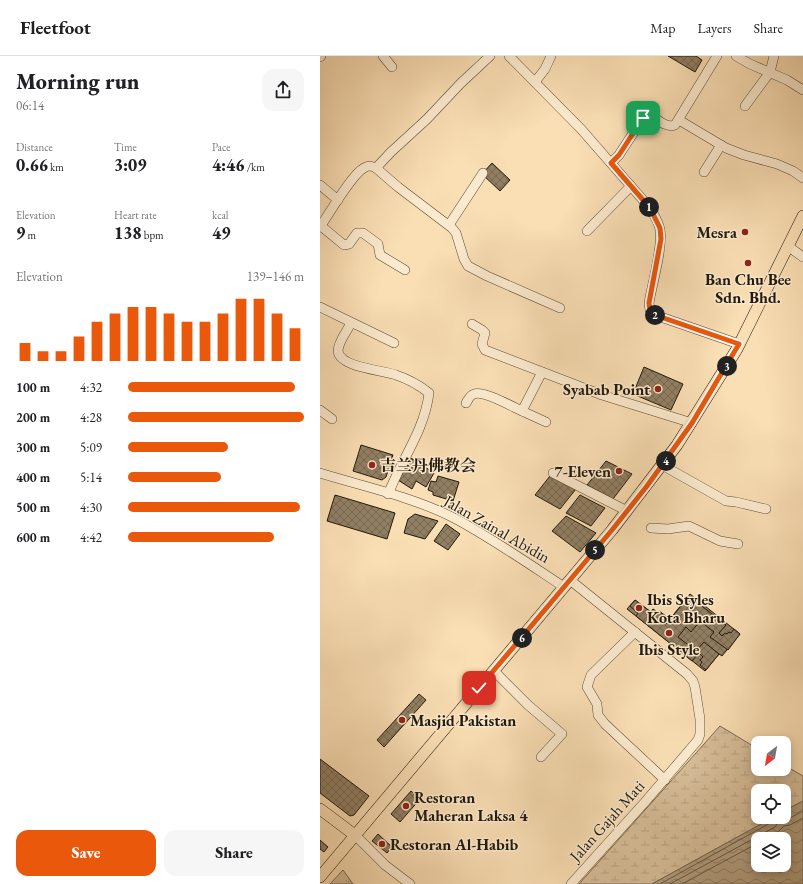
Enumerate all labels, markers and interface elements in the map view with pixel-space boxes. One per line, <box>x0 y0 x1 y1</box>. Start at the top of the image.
text: Fleetfoot <box>20 15 91 40</box>
text: Map <box>650 19 675 37</box>
text: Layers <box>697 19 732 37</box>
text: Share <box>754 19 783 37</box>
text: Morning run <box>16 67 140 96</box>
button: share <box>262 69 304 111</box>
text: 06:14 <box>16 97 44 114</box>
pin <box>626 101 660 135</box>
icon: arrive <box>632 107 654 129</box>
text: Distance <box>16 140 53 154</box>
text: Time <box>114 140 137 154</box>
text: Pace <box>212 140 230 154</box>
text: 0.66 <box>16 154 48 176</box>
text: 3:09 <box>114 154 146 176</box>
text: 4:46 <box>212 154 244 176</box>
text: km <box>48 160 64 174</box>
text: /km <box>244 160 265 174</box>
pin: 1 <box>639 197 659 217</box>
text: 1 <box>646 200 652 214</box>
text: Elevation <box>16 208 56 222</box>
text: Heart rate <box>114 208 157 222</box>
text: kcal <box>212 208 229 222</box>
text: 9 <box>16 222 25 244</box>
text: 138 <box>114 222 142 244</box>
text: 49 <box>212 222 230 244</box>
place label: Mesra <box>697 222 738 243</box>
marker: Mesra <box>740 227 750 237</box>
text: m <box>25 228 36 242</box>
text: bpm <box>142 228 164 242</box>
marker: Ban Chu Bee Sdn. Bhd. <box>743 258 753 268</box>
text: Elevation <box>16 268 63 285</box>
text: 139–146 m <box>247 268 304 285</box>
place label: Ban Chu Bee Sdn. Bhd. <box>705 269 791 308</box>
pin: 2 <box>645 305 665 325</box>
text: 2 <box>652 308 658 322</box>
pin: 3 <box>717 356 737 376</box>
text: 3 <box>724 359 730 373</box>
text: 100 m <box>16 379 50 396</box>
text: 4:32 <box>80 379 102 396</box>
place label: Syabab Point <box>563 379 650 400</box>
marker: Syabab Point <box>653 384 663 394</box>
text: 200 m <box>16 409 50 426</box>
text: 4:28 <box>80 409 102 426</box>
text: 300 m <box>16 439 50 456</box>
text: 5:09 <box>80 439 102 456</box>
pin: 4 <box>656 451 676 471</box>
text: 4 <box>663 454 669 468</box>
place label: 吉兰丹佛教会 <box>380 455 476 476</box>
marker: 吉兰丹佛教会 <box>367 460 377 470</box>
place label: 7-Eleven <box>554 461 611 482</box>
marker: 7-Eleven <box>614 466 624 476</box>
text: 400 m <box>16 469 50 486</box>
text: 5:14 <box>80 469 102 486</box>
street label: Jalan Zainal Abidin <box>438 489 554 568</box>
text: 500 m <box>16 499 50 516</box>
text: 4:30 <box>80 499 102 516</box>
text: 600 m <box>16 529 50 546</box>
text: 4:42 <box>80 529 102 546</box>
pin: 5 <box>585 540 605 560</box>
text: 5 <box>592 543 598 557</box>
place label: Ibis Styles Kota Bharu <box>647 589 725 628</box>
marker: Ibis Styles Kota Bharu <box>634 603 644 613</box>
pin: 6 <box>512 628 532 648</box>
marker: Ibis Style <box>664 628 674 638</box>
text: 6 <box>519 631 525 645</box>
place label: Ibis Style <box>638 639 700 660</box>
pin <box>462 671 496 705</box>
icon: check <box>468 677 490 699</box>
place label: Masjid Pakistan <box>410 710 516 731</box>
marker: Masjid Pakistan <box>397 715 407 725</box>
north arrow <box>751 736 791 776</box>
map controls <box>751 736 791 872</box>
street label: Jalan Gajah Mati <box>564 776 649 868</box>
button: locate <box>751 784 791 824</box>
place label: Restoran Maheran Laksa 4 <box>414 787 528 826</box>
marker: Restoran Maheran Laksa 4 <box>401 801 411 811</box>
button: Save <box>16 830 156 876</box>
button: Share <box>164 830 304 876</box>
button: layers <box>751 832 791 872</box>
place label: Restoran Al-Habib <box>390 834 518 855</box>
marker: Restoran Al-Habib <box>377 839 387 849</box>

